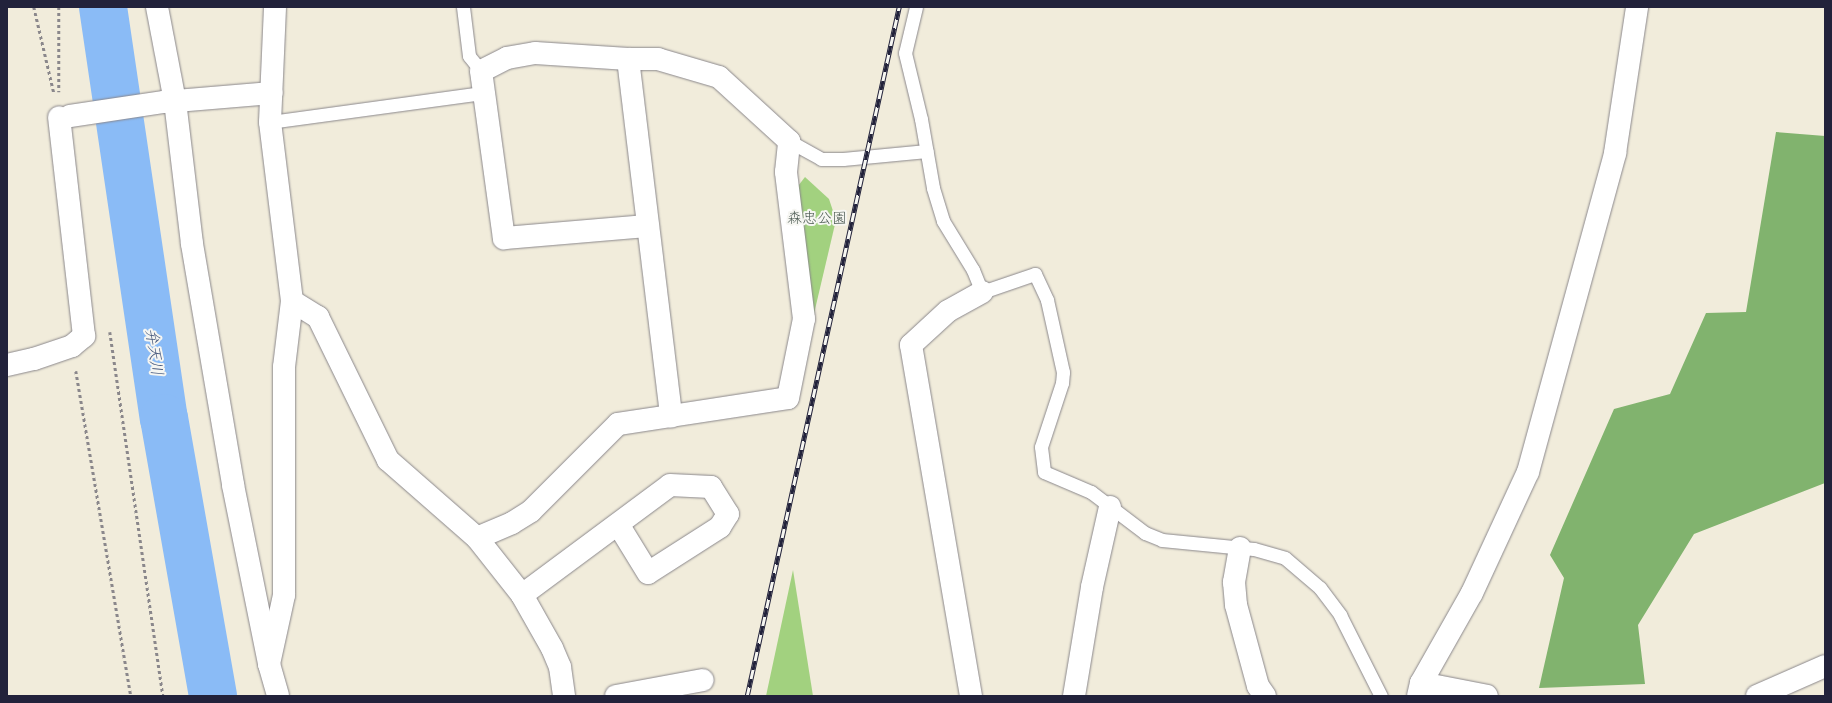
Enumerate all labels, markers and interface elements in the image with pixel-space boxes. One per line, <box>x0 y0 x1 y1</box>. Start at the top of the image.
park label: 森忠公園 <box>787 210 847 228</box>
water label: 弁天川 <box>141 327 167 377</box>

